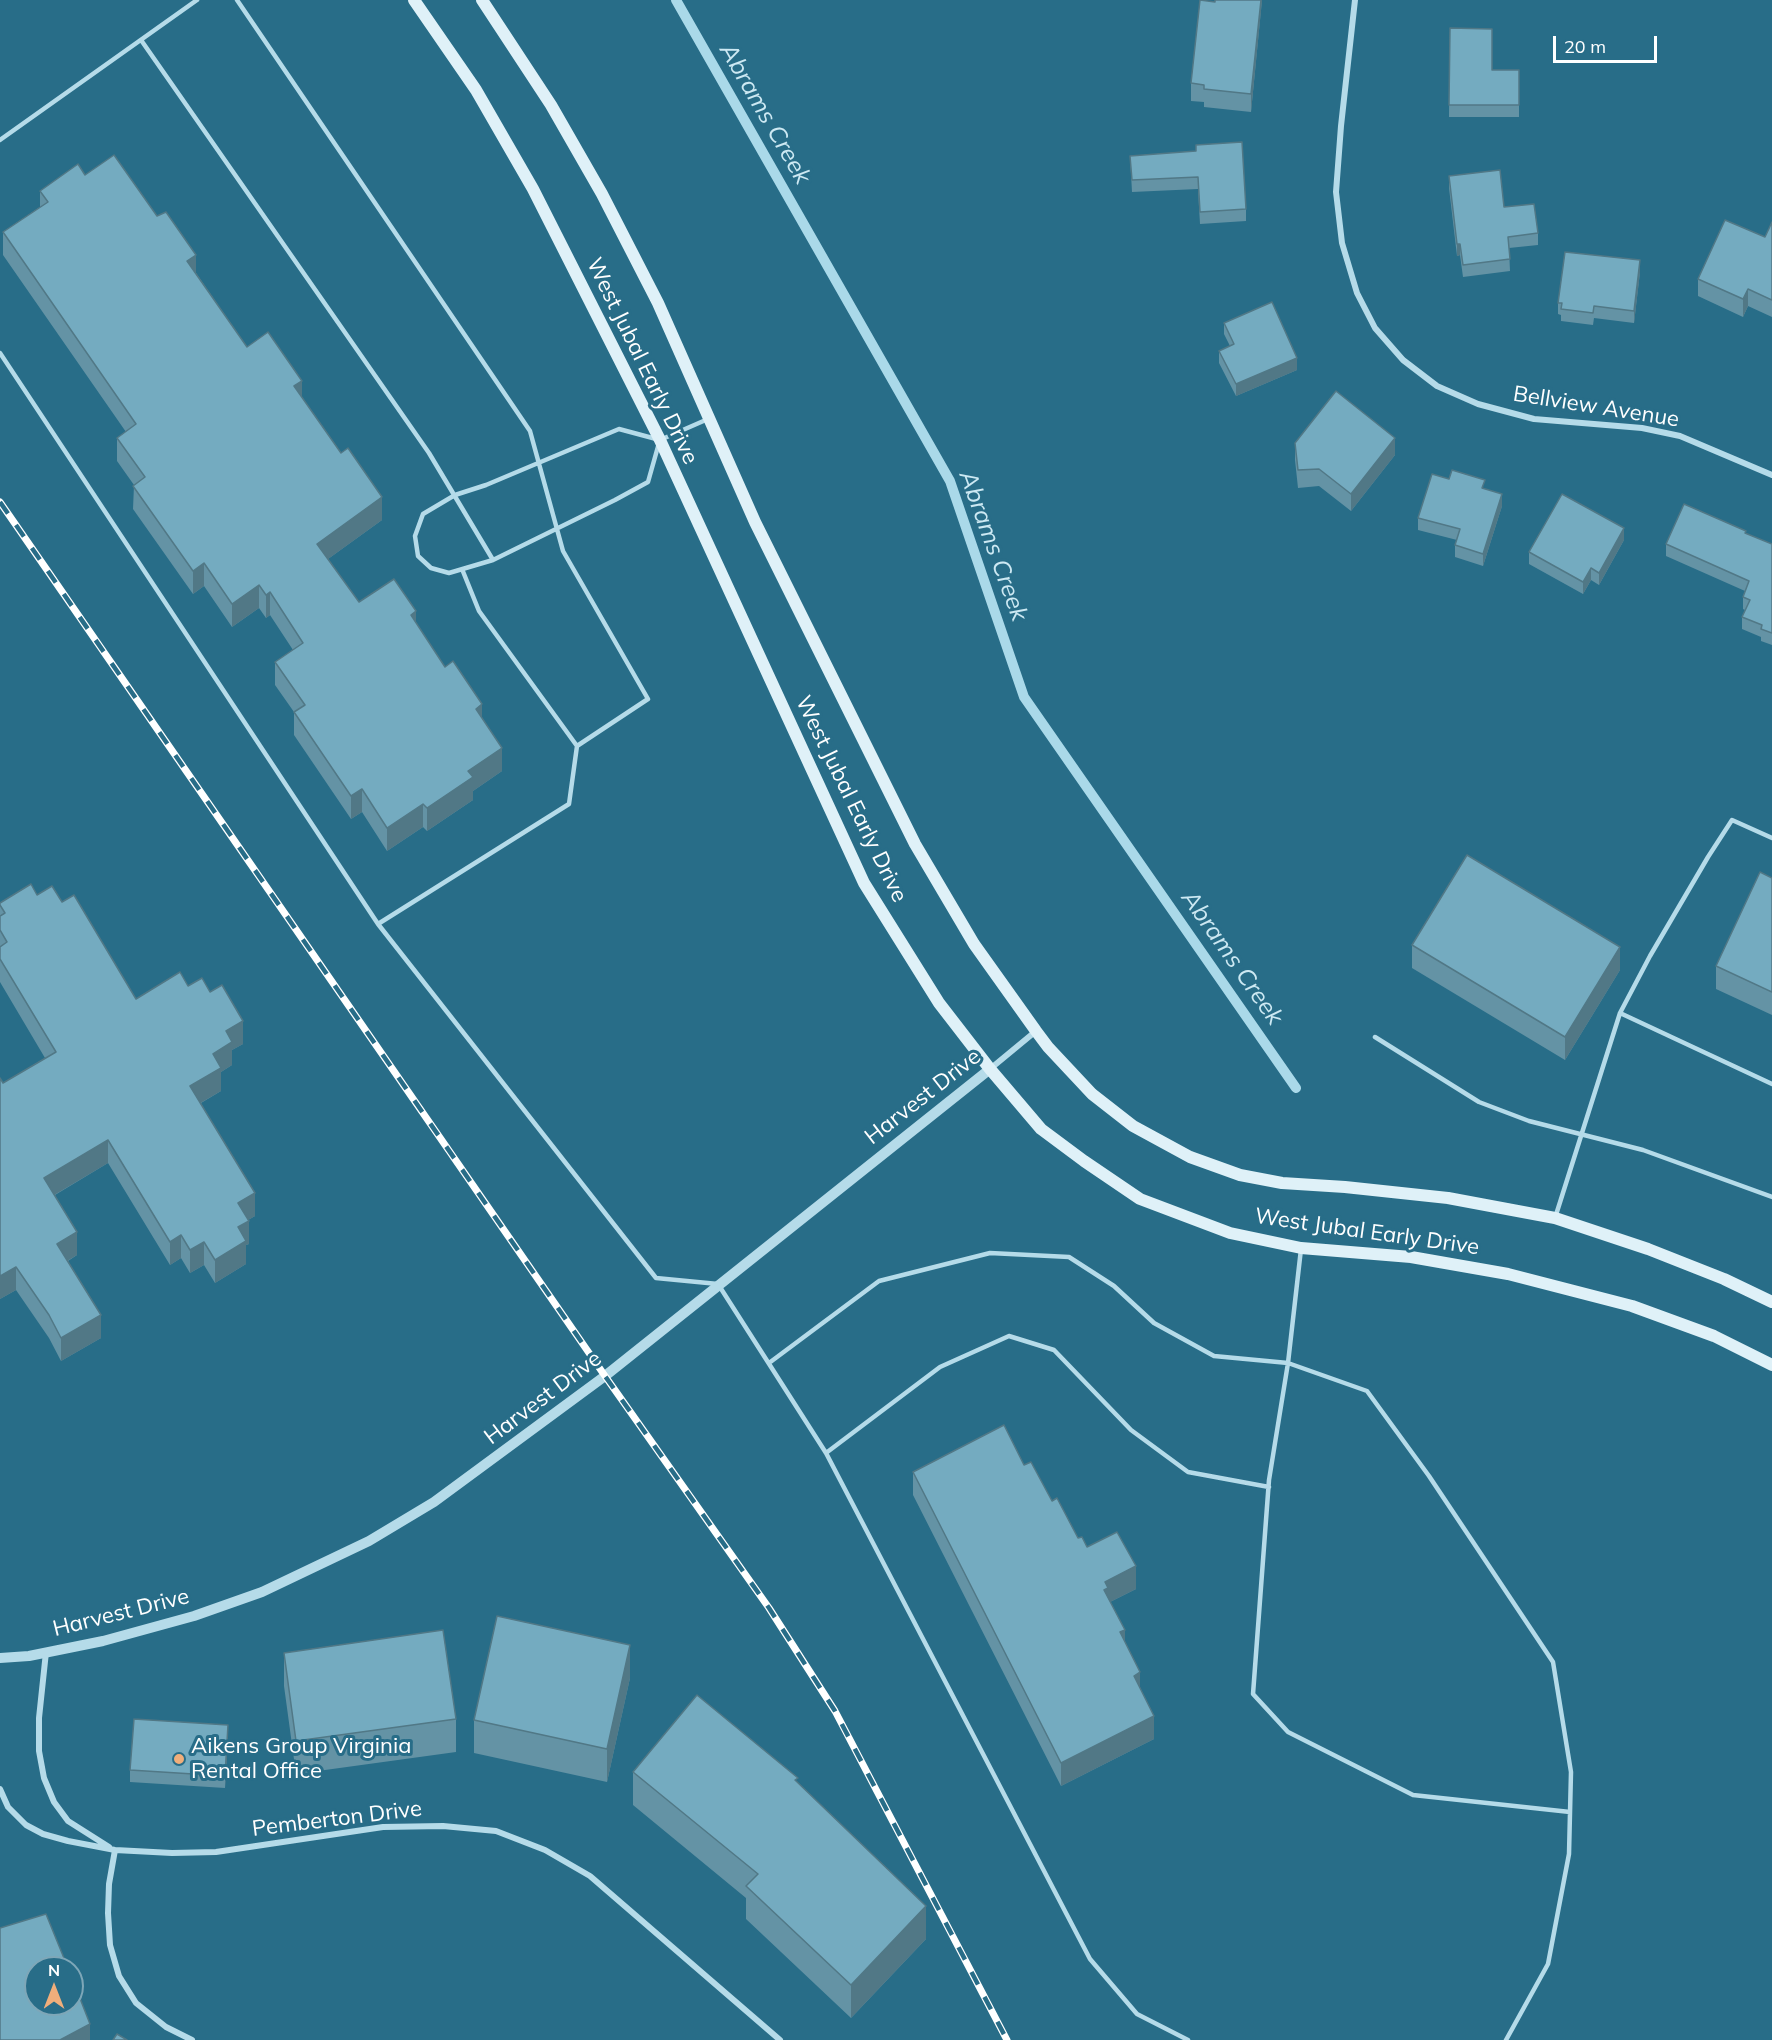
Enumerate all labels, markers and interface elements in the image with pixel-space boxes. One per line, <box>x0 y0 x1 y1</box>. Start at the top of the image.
scale bar <box>1556 24 1660 62</box>
text: 20 m <box>1564 35 1606 58</box>
water label: Abrams Creek <box>713 39 817 189</box>
street label: West Jubal Early Drive <box>581 253 703 469</box>
street label: Bellview Avenue <box>1511 381 1681 433</box>
water label: Abrams Creek <box>952 467 1034 625</box>
street label: West Jubal Early Drive <box>790 691 912 907</box>
water label: Abrams Creek <box>1175 885 1289 1031</box>
street label: Harvest Drive <box>860 1044 986 1150</box>
street label: West Jubal Early Drive <box>1253 1203 1481 1261</box>
street label: Harvest Drive <box>479 1345 607 1451</box>
street label: Harvest Drive <box>50 1583 192 1643</box>
place label: Aikens Group Virginia Rental Office <box>191 1733 411 1784</box>
marker: Aikens Group Virginia Rental Office <box>172 1752 186 1766</box>
street label: Pemberton Drive <box>251 1795 423 1843</box>
north arrow <box>24 1956 84 2016</box>
text: N <box>48 1960 60 1980</box>

